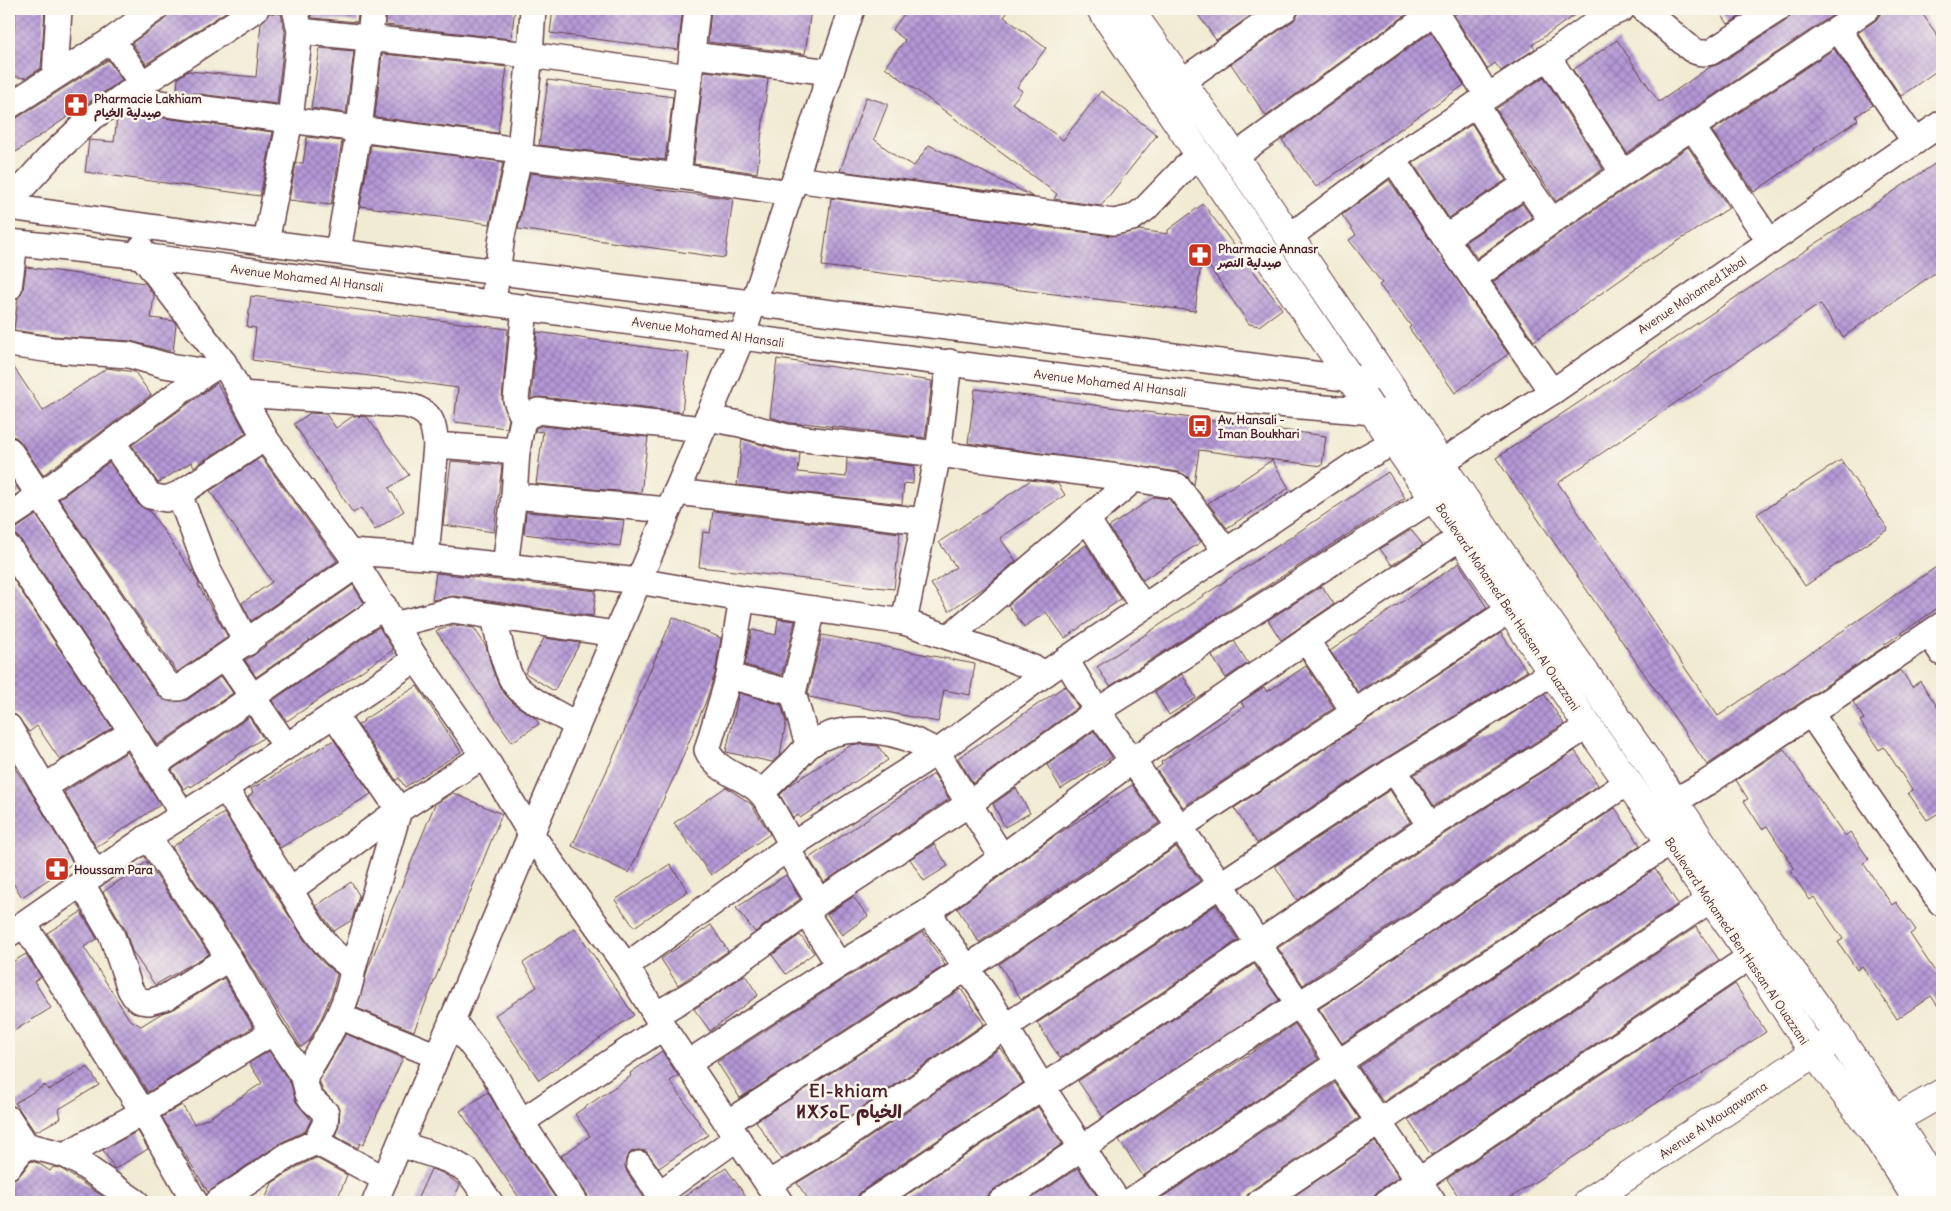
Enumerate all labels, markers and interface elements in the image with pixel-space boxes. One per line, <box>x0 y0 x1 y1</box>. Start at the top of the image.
place label: Pharmacie Lakhiam صيدلية الخيام <box>94 91 202 122</box>
pharmacy icon: Pharmacie Lakhiam صيدلية الخيام <box>63 92 89 118</box>
place label: Pharmacie Annasr صيدلية النصر <box>1217 241 1318 270</box>
pharmacy icon: Pharmacie Annasr صيدلية النصر <box>1187 242 1213 268</box>
street label: Avenue Mohamed Ikbal <box>1635 253 1749 337</box>
street label: Avenue Mohamed Al Hansali <box>230 261 384 295</box>
street label: Avenue Mohamed Al Hansali <box>631 314 785 350</box>
street label: Avenue Mohamed Al Hansali <box>1033 366 1187 400</box>
place label: Av. Hansali - Iman Boukhari <box>1218 412 1300 441</box>
bus stop icon: Av. Hansali - Iman Boukhari <box>1187 413 1213 439</box>
street label: Boulevard Mohamed Ben Hassan Al Ouazzani <box>1433 501 1583 713</box>
street label: Boulevard Mohamed Ben Hassan Al Ouazzani <box>1662 835 1812 1047</box>
pharmacy icon: Houssam Para <box>44 856 70 882</box>
place label: Houssam Para <box>74 862 153 877</box>
street label: Avenue Al Mouqawama <box>1656 1078 1770 1162</box>
district label: El-khiam ⵍⵅⵢⴰⵎ الخيام <box>796 1079 902 1126</box>

